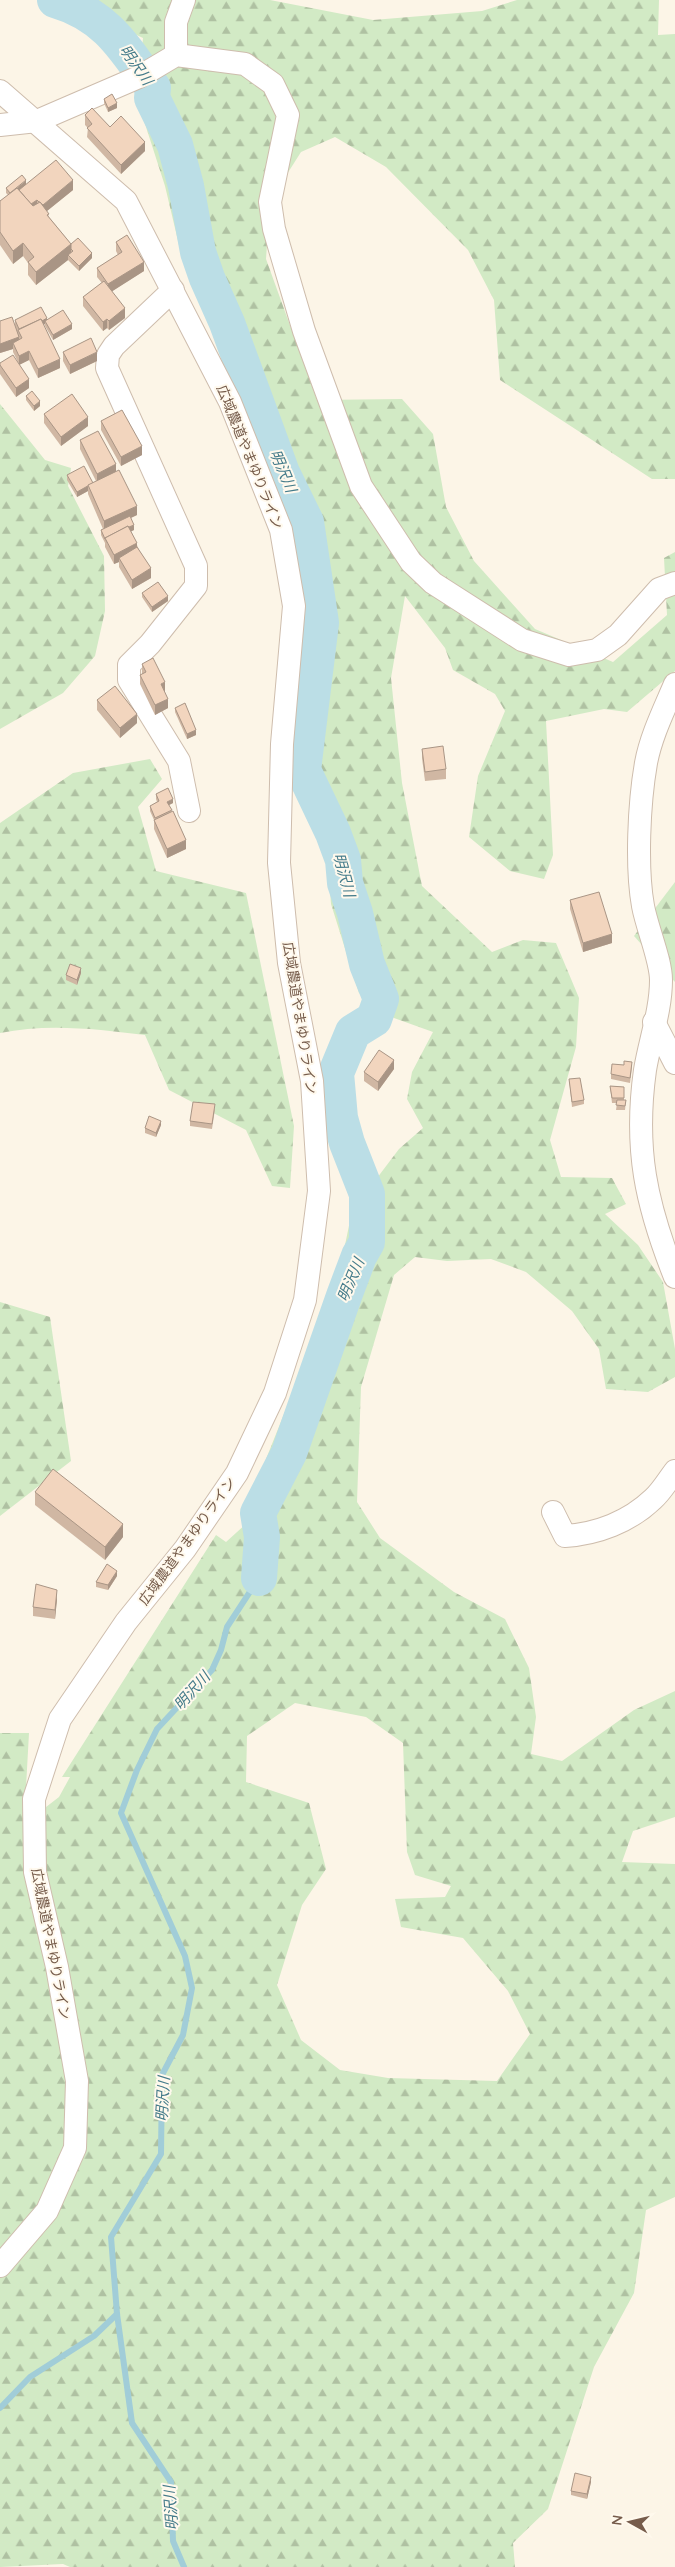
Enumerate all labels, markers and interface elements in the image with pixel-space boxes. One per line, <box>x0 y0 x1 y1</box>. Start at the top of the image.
water label: 明沢川 <box>116 41 158 90</box>
street label: 広域農道やまゆりライン <box>213 382 287 532</box>
water label: 明沢川 <box>266 446 302 497</box>
water label: 明沢川 <box>329 851 360 901</box>
street label: 広域農道やまゆりライン <box>279 941 321 1095</box>
water label: 明沢川 <box>333 1254 369 1304</box>
street label: 広域農道やまゆりライン <box>134 1473 240 1609</box>
water label: 明沢川 <box>170 1666 215 1714</box>
street label: 広域農道やまゆりライン <box>27 1867 75 2021</box>
water label: 明沢川 <box>152 2074 173 2122</box>
water label: 明沢川 <box>159 2483 182 2531</box>
north arrow <box>605 2497 655 2547</box>
text: N <box>607 2514 627 2527</box>

